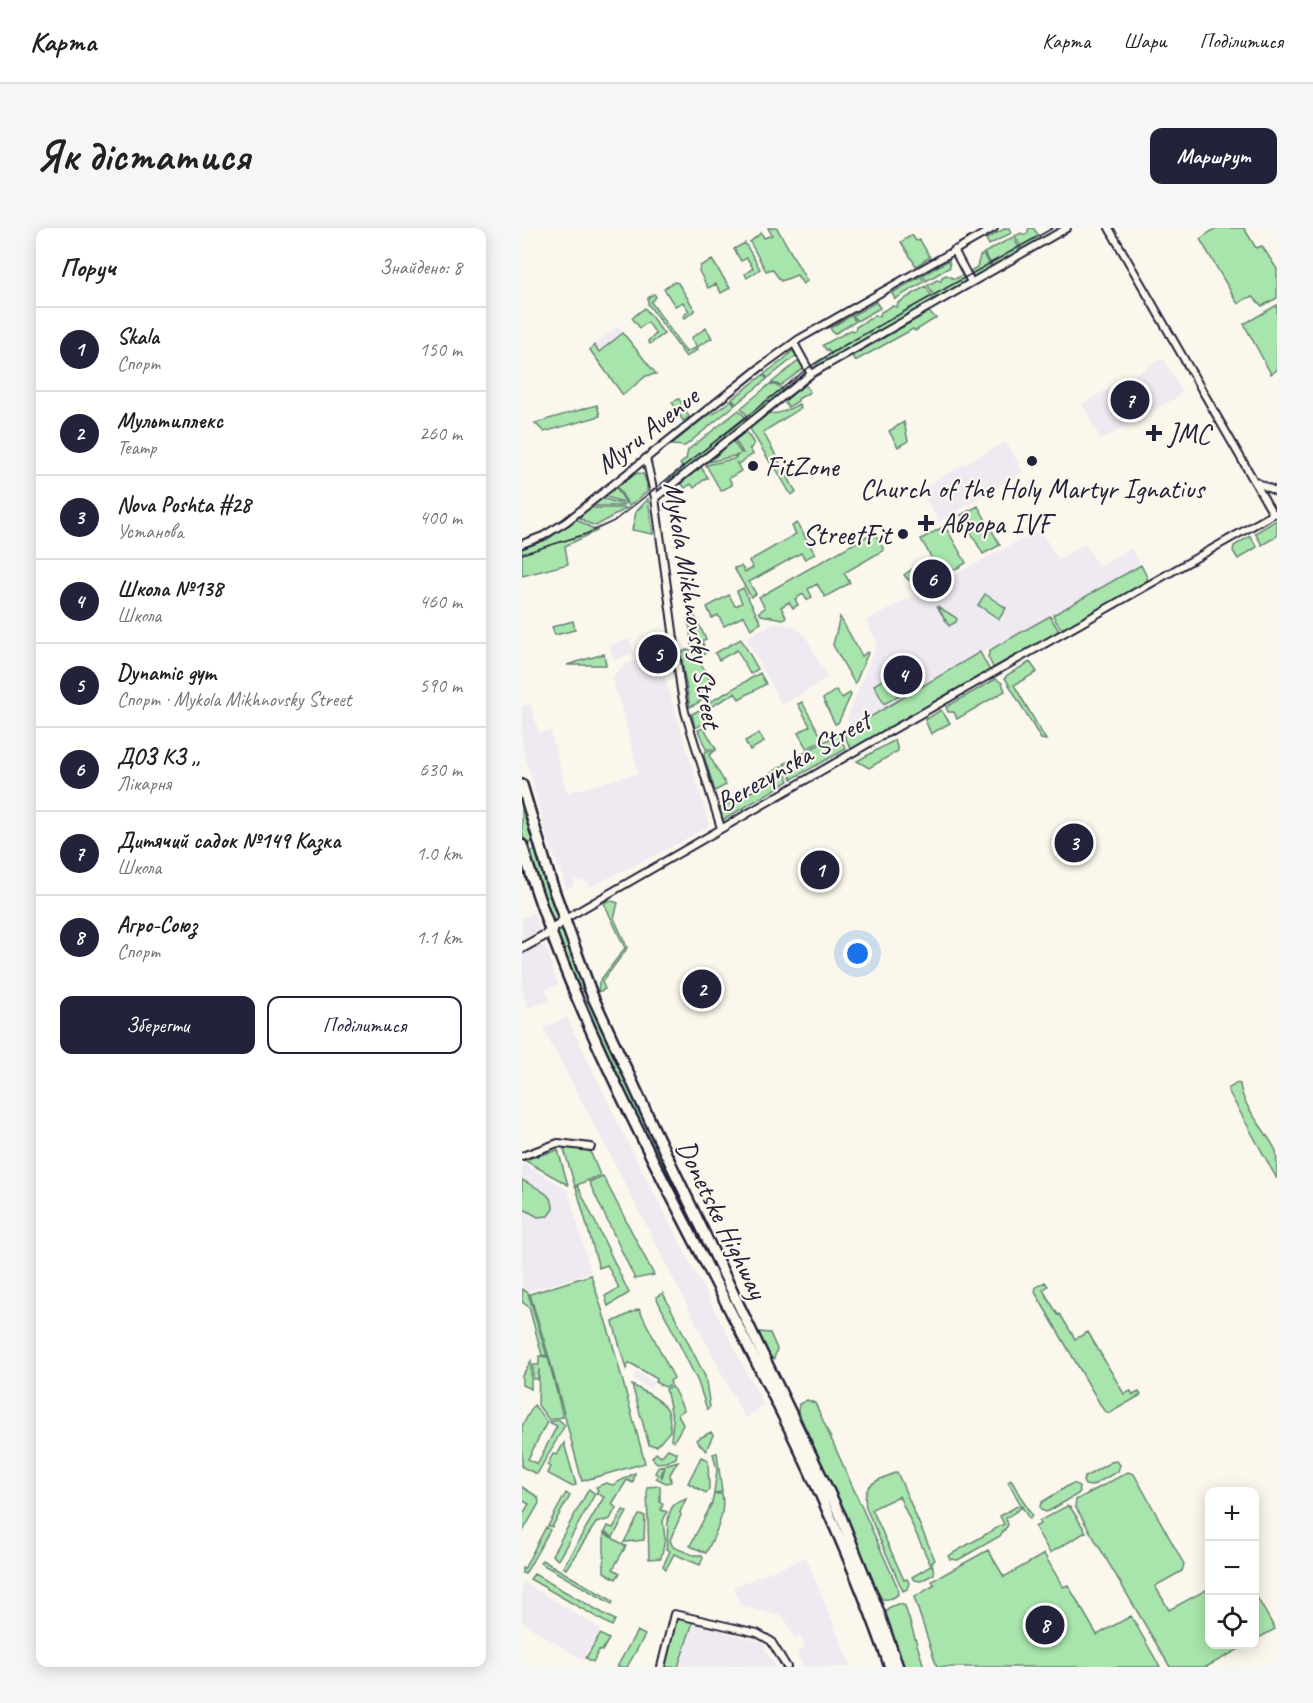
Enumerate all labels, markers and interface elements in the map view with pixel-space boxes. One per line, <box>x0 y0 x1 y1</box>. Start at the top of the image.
text: Карта <box>30 24 97 59</box>
text: Карта <box>1042 28 1090 54</box>
text: Шари <box>1123 28 1167 54</box>
text: Поділитися <box>1200 28 1283 54</box>
button: Маршрут <box>1150 128 1277 184</box>
text: Як дістатися <box>36 130 250 183</box>
text: Поруч <box>60 251 116 284</box>
text: Знайдено: 8 <box>380 255 462 280</box>
text: Skala <box>117 323 159 351</box>
text: 1 <box>75 337 84 362</box>
text: 150 m <box>419 337 462 362</box>
text: Спорт <box>117 351 160 376</box>
street label: Myru Avenue <box>588 378 707 481</box>
pin: 7 <box>1110 378 1150 423</box>
text: Мультиплекс <box>117 407 223 435</box>
place label: JMC <box>1166 416 1214 451</box>
text: 2 <box>75 421 84 446</box>
text: 260 m <box>419 421 462 446</box>
marker: JMC <box>1145 424 1163 442</box>
text: Театр <box>117 435 156 460</box>
place label: FitZone <box>765 449 841 484</box>
marker: Church of the Holy Martyr Ignatius <box>1025 454 1039 468</box>
marker: FitZone <box>746 459 760 473</box>
place label: Church of the Holy Martyr Ignatius <box>860 471 1206 506</box>
street label: Mykola Mikhnovsky Street <box>656 479 730 733</box>
text: Nova Poshta #28 <box>117 491 251 519</box>
text: 3 <box>75 505 84 530</box>
text: 400 m <box>419 505 462 530</box>
place label: Аврора IVF <box>940 506 1056 541</box>
marker: Аврора IVF <box>917 514 935 532</box>
place label: StreetFit <box>802 517 894 552</box>
text: Установа <box>117 519 184 544</box>
marker: StreetFit <box>896 527 910 541</box>
pin: 6 <box>912 556 952 602</box>
text: Школа №138 <box>117 575 223 603</box>
text: 4 <box>75 589 84 614</box>
text: 460 m <box>419 589 462 614</box>
text: Школа <box>117 603 161 628</box>
pin: 5 <box>638 632 678 676</box>
pin: 4 <box>884 652 922 698</box>
text: Dynamic gym <box>117 659 216 687</box>
text: 5 <box>75 673 84 698</box>
text: 590 m <box>419 673 462 698</box>
text: Спорт · Mykola Mikhnovsky Street <box>117 687 351 712</box>
street label: Berezynska Street <box>709 701 880 819</box>
text: ДОЗ КЗ ,, <box>117 743 200 771</box>
text: 6 <box>75 757 84 782</box>
text: 630 m <box>419 757 462 782</box>
text: Лікарня <box>117 771 171 796</box>
pin: 3 <box>1054 820 1094 866</box>
text: Дитячий садок №149 Казка <box>117 827 341 855</box>
text: 7 <box>75 841 84 866</box>
text: 1.0 km <box>416 841 462 866</box>
pin: 1 <box>800 848 840 892</box>
text: Школа <box>117 855 161 880</box>
text: Агро-Союз <box>117 911 197 939</box>
text: 8 <box>75 925 84 950</box>
text: 1.1 km <box>416 925 462 950</box>
text: Спорт <box>117 939 160 964</box>
your location <box>843 939 872 968</box>
pin: 2 <box>682 966 722 1011</box>
button: Зберегти <box>60 996 255 1054</box>
button: Поділитися <box>267 996 462 1054</box>
street label: Donetske Highway <box>669 1134 777 1306</box>
map controls <box>1205 1487 1259 1649</box>
button: + <box>1205 1487 1259 1541</box>
button: − <box>1205 1541 1259 1595</box>
button: locate <box>1205 1595 1259 1649</box>
pin: 8 <box>1026 1602 1064 1648</box>

